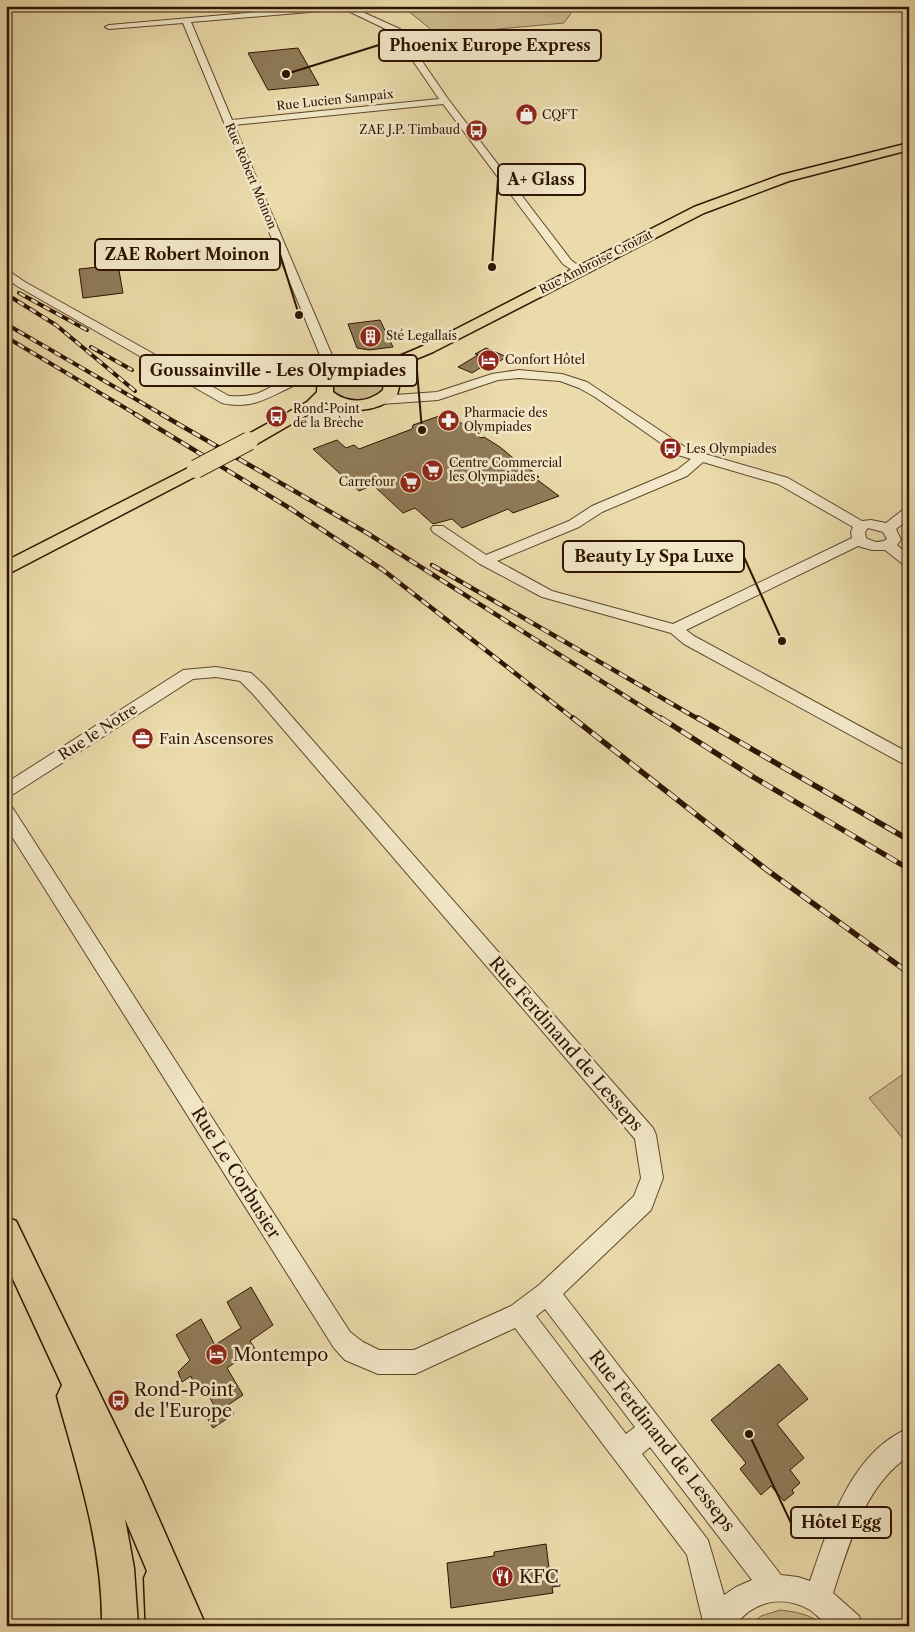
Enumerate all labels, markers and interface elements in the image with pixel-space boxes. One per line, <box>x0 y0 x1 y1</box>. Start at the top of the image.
callout: Phoenix Europe Express <box>379 30 601 61</box>
text: Phoenix Europe Express <box>389 35 591 55</box>
street label: Rue Lucien Sampaix <box>276 86 394 113</box>
shop icon: CQFT <box>514 103 538 127</box>
place label: CQFT <box>542 107 578 122</box>
bus stop icon: ZAE J.P. Timbaud <box>464 118 488 142</box>
street label: Rue Robert Moinon <box>222 120 281 232</box>
place label: ZAE J.P. Timbaud <box>359 122 461 137</box>
callout: A+ Glass <box>498 164 585 195</box>
text: A+ Glass <box>506 169 575 189</box>
street label: Rue Ambroise Croizat <box>536 226 656 297</box>
callout: ZAE Robert Moinon <box>95 239 280 270</box>
text: ZAE Robert Moinon <box>105 244 269 264</box>
building icon: Sté Legallais <box>358 324 382 348</box>
place label: Sté Legallais <box>386 328 457 343</box>
hotel icon: Confort Hôtel <box>477 348 501 372</box>
place label: Confort Hôtel <box>505 352 585 367</box>
callout: Goussainville - Les Olympiades <box>140 355 417 386</box>
text: Goussainville - Les Olympiades <box>150 360 406 380</box>
place label: Rond-Point de la Brèche <box>293 401 364 430</box>
bus stop icon: Rond-Point de la Brèche <box>265 404 289 428</box>
place label: Pharmacie des Olympiades <box>464 405 547 434</box>
pharmacy icon: Pharmacie des Olympiades <box>436 408 460 432</box>
bus stop icon: Les Olympiades <box>658 437 682 461</box>
place label: Les Olympiades <box>686 441 777 456</box>
place label: Centre Commercial les Olympiades <box>449 455 562 484</box>
supermarket icon: Centre Commercial les Olympiades <box>421 458 445 482</box>
supermarket icon: Carrefour <box>399 470 423 494</box>
place label: Carrefour <box>339 474 395 489</box>
callout: Beauty Ly Spa Luxe <box>563 541 744 572</box>
text: Beauty Ly Spa Luxe <box>574 546 734 566</box>
street label: Rue le Notre <box>55 699 141 764</box>
office icon: Fain Ascensores <box>131 727 155 751</box>
place label: Fain Ascensores <box>159 729 274 748</box>
street label: Rue Ferdinand de Lesseps <box>484 952 648 1136</box>
street label: Rue Le Corbusier <box>187 1103 286 1243</box>
hotel icon: Montempo <box>205 1343 229 1367</box>
place label: Montempo <box>233 1344 328 1366</box>
street label: Rue Ferdinand de Lesseps <box>584 1346 740 1536</box>
place label: Rond-Point de l'Europe <box>134 1379 235 1422</box>
bus stop icon: Rond-Point de l'Europe <box>106 1388 130 1412</box>
callout: Hôtel Egg <box>791 1507 891 1538</box>
text: Hôtel Egg <box>801 1512 882 1532</box>
restaurant icon: KFC <box>491 1565 515 1589</box>
place label: KFC <box>519 1566 559 1588</box>

